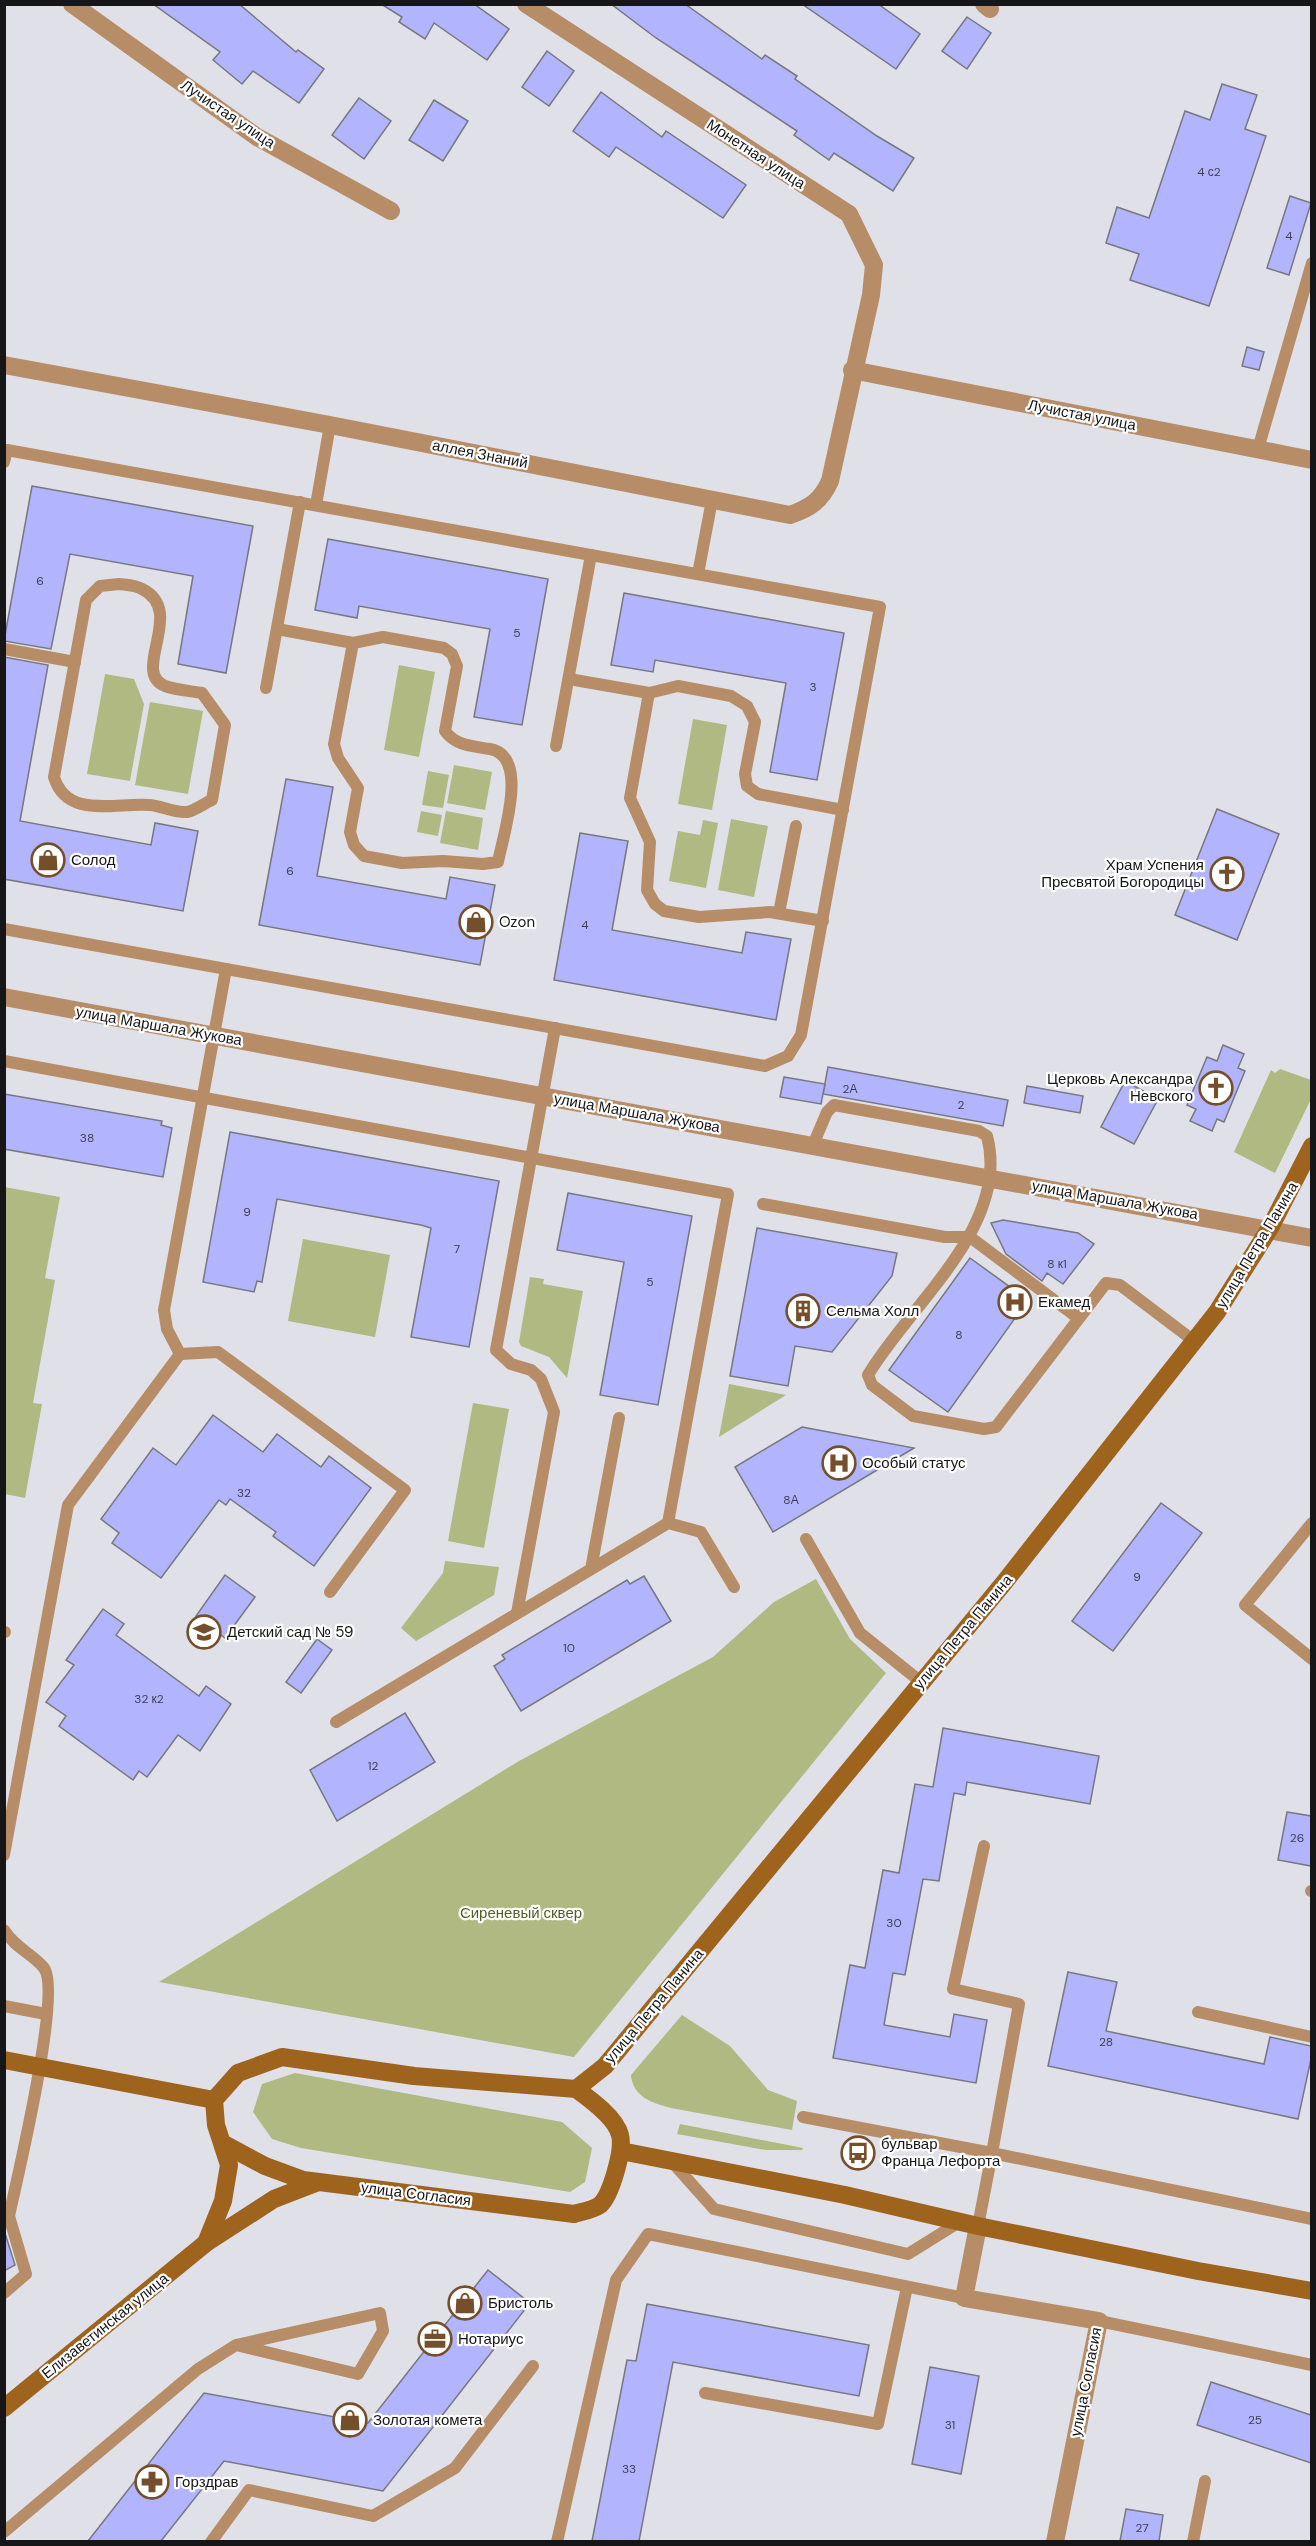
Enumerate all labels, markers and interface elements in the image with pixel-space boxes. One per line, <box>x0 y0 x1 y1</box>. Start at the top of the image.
street label: Лучистая улица <box>177 75 280 153</box>
street label: Монетная улица <box>703 115 810 194</box>
house number: 4 с2 <box>1197 164 1221 180</box>
house number: 4 <box>1285 228 1293 244</box>
street label: Лучистая улица <box>1026 395 1138 435</box>
street label: аллея Знаний <box>430 435 530 473</box>
house number: 6 <box>36 573 44 589</box>
house number: 5 <box>513 625 521 641</box>
house number: 3 <box>809 679 817 695</box>
shop icon: Солод <box>30 842 66 878</box>
place label: Солод <box>71 850 116 870</box>
place label: Храм Успения Пресвятой Богородицы <box>1041 855 1204 892</box>
church icon: Храм Успения Пресвятой Богородицы <box>1209 856 1245 892</box>
house number: 6 <box>286 863 294 879</box>
shop icon: Ozon <box>458 904 494 940</box>
place label: Ozon <box>499 912 535 932</box>
house number: 4 <box>581 917 589 933</box>
street label: улица Маршала Жукова <box>74 1002 244 1051</box>
place label: Церковь Александра Невского <box>1047 1069 1194 1106</box>
church icon: Церковь Александра Невского <box>1198 1070 1234 1106</box>
house number: 2А <box>843 1081 857 1097</box>
street label: улица Маршала Жукова <box>552 1089 722 1138</box>
house number: 2 <box>958 1097 965 1113</box>
house number: 38 <box>80 1130 94 1146</box>
street label: улица Маршала Жукова <box>1030 1176 1200 1225</box>
street label: улица Петра Панина <box>1211 1178 1303 1312</box>
house number: 9 <box>243 1204 251 1220</box>
house number: 7 <box>454 1241 460 1257</box>
house number: 8 к1 <box>1047 1256 1067 1272</box>
house number: 5 <box>646 1274 654 1290</box>
hospital icon: Екамед <box>997 1284 1033 1320</box>
place label: Екамед <box>1038 1292 1091 1312</box>
building icon: Сельма Холл <box>785 1293 821 1329</box>
place label: Сельма Холл <box>826 1301 919 1321</box>
house number: 8 <box>955 1327 963 1343</box>
hospital icon: Особый статус <box>821 1445 857 1481</box>
place label: Особый статус <box>862 1453 966 1473</box>
house number: 32 <box>237 1485 251 1501</box>
house number: 8А <box>783 1492 799 1508</box>
house number: 9 <box>1133 1569 1141 1585</box>
street label: улица Петра Панина <box>909 1570 1017 1694</box>
school or university icon: Детский сад № 59 <box>186 1614 222 1650</box>
place label: Детский сад № 59 <box>227 1622 353 1642</box>
house number: 10 <box>563 1640 575 1656</box>
house number: 32 к2 <box>134 1691 164 1707</box>
house number: 12 <box>368 1758 378 1774</box>
house number: 26 <box>1290 1830 1304 1846</box>
park label: Сиреневый сквер <box>460 1903 582 1923</box>
house number: 30 <box>886 1915 902 1931</box>
street label: улица Петра Панина <box>600 1944 708 2068</box>
house number: 28 <box>1099 2034 1113 2050</box>
place label: бульвар Франца Лефорта <box>881 2134 1001 2171</box>
bus stop icon: бульвар Франца Лефорта <box>840 2135 876 2171</box>
street label: улица Согласия <box>360 2177 472 2211</box>
street label: Елизаветинская улица <box>37 2268 173 2383</box>
shop icon: Бристоль <box>447 2285 483 2321</box>
place label: Бристоль <box>488 2293 554 2313</box>
office icon: Нотариус <box>417 2321 453 2357</box>
street label: улица Согласия <box>1066 2326 1106 2438</box>
place label: Нотариус <box>458 2329 524 2349</box>
shop icon: Золотая комета <box>332 2402 368 2438</box>
place label: Золотая комета <box>373 2410 483 2430</box>
house number: 25 <box>1248 2412 1262 2428</box>
house number: 31 <box>945 2417 955 2433</box>
house number: 33 <box>622 2461 636 2477</box>
pharmacy icon: Горздрав <box>134 2464 170 2500</box>
place label: Горздрав <box>175 2472 239 2492</box>
house number: 27 <box>1135 2520 1149 2536</box>

